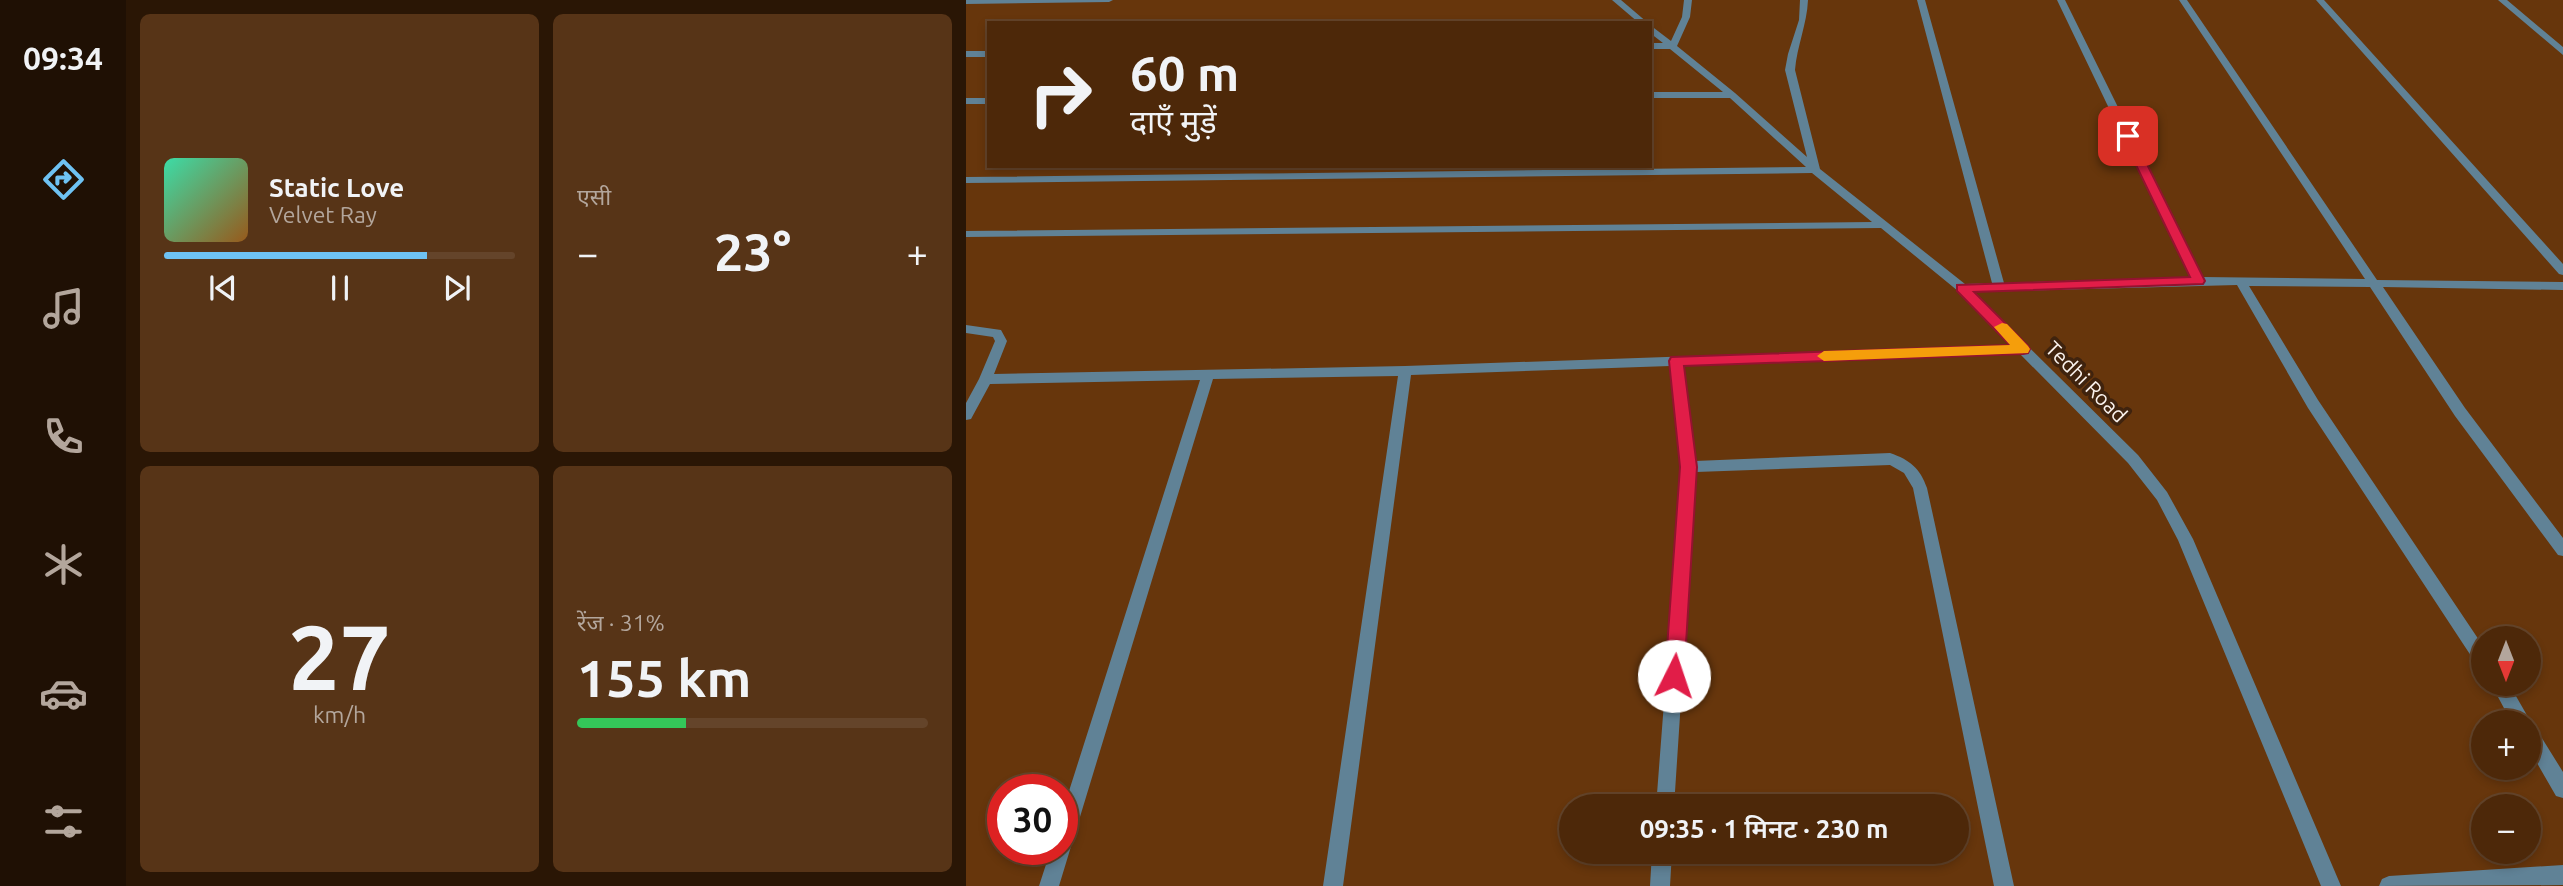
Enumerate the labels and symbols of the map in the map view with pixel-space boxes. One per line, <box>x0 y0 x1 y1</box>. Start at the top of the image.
pin <box>2098 106 2158 166</box>
street label: Tedhi Road <box>2041 336 2132 427</box>
north arrow <box>2471 626 2541 696</box>
position arrow <box>1637 639 1711 713</box>
speed limit sign: 30 <box>987 774 1078 865</box>

